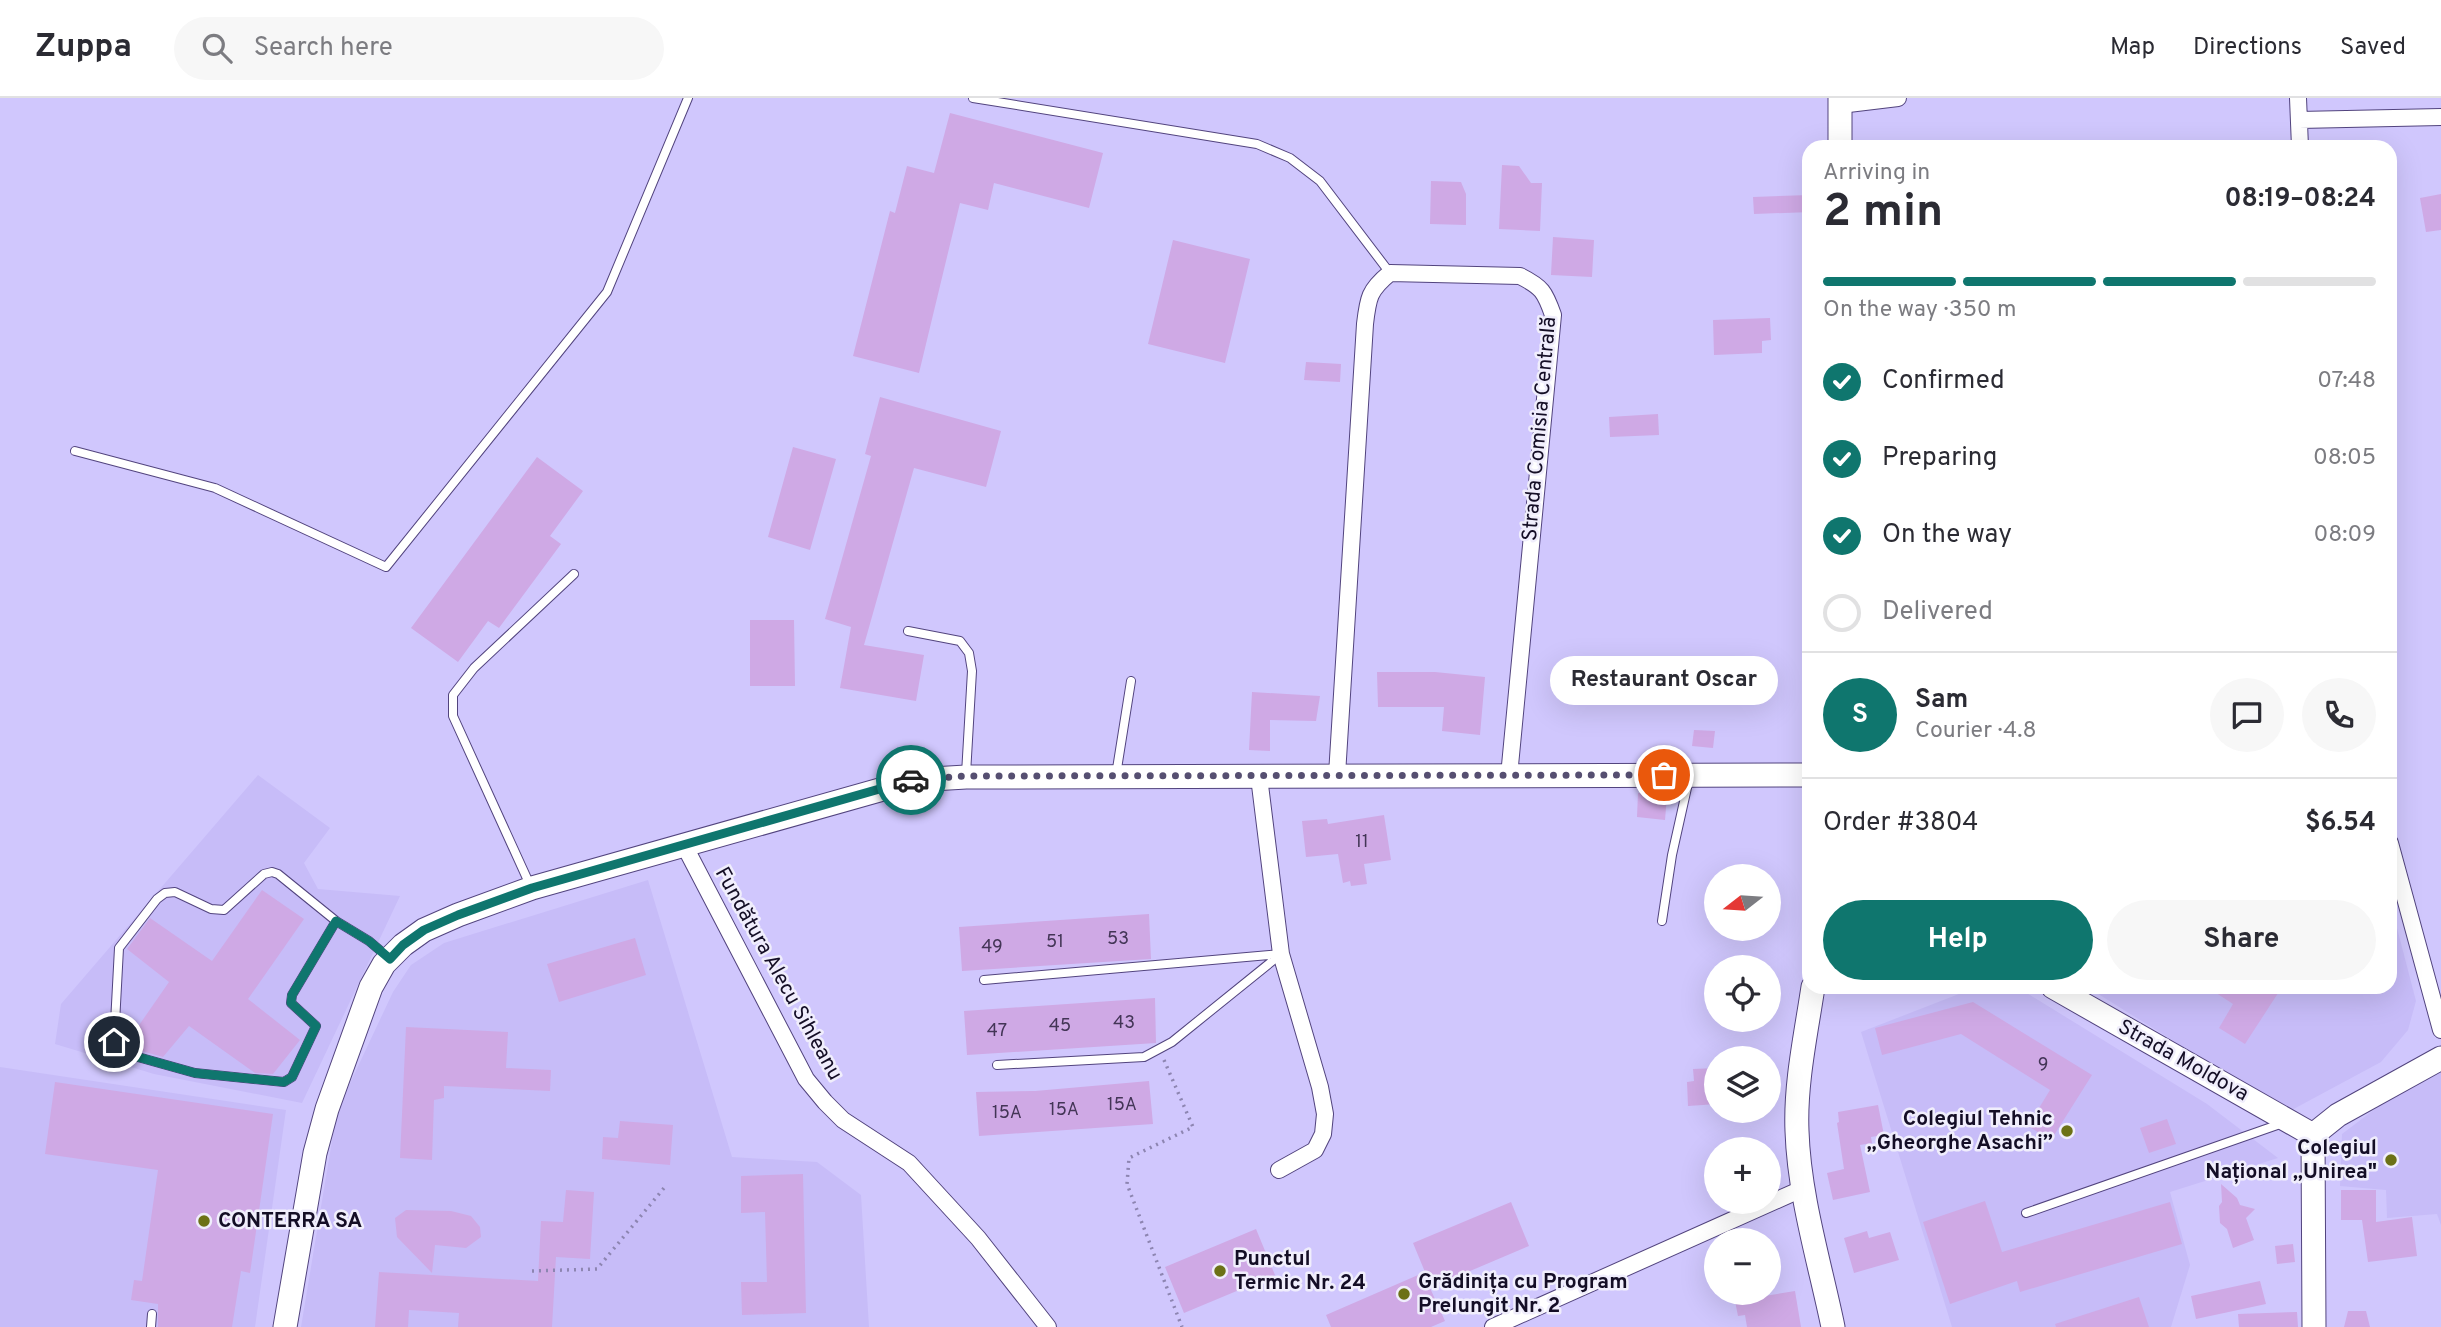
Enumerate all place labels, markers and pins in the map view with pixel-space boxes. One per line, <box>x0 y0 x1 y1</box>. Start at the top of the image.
callout: Restaurant Oscar <box>1550 656 1778 705</box>
pin <box>1634 745 1694 805</box>
pin <box>84 1012 144 1072</box>
place label: Colegiul Tehnic „Gheorghe Asachi” <box>1867 1106 2053 1157</box>
marker: Colegiul Tehnic „Gheorghe Asachi” <box>2059 1123 2075 1139</box>
place label: Colegiul Național „Unirea" <box>2205 1135 2377 1186</box>
marker: Colegiul Național „Unirea" <box>2383 1152 2399 1168</box>
place label: CONTERRA SA <box>218 1208 362 1235</box>
marker: CONTERRA SA <box>196 1213 212 1229</box>
place label: Punctul Termic Nr. 24 <box>1234 1246 1366 1297</box>
marker: Punctul Termic Nr. 24 <box>1212 1263 1228 1279</box>
place label: Grădinița cu Program Prelungit Nr. 2 <box>1418 1269 1628 1320</box>
marker: Grădinița cu Program Prelungit Nr. 2 <box>1396 1286 1412 1302</box>

